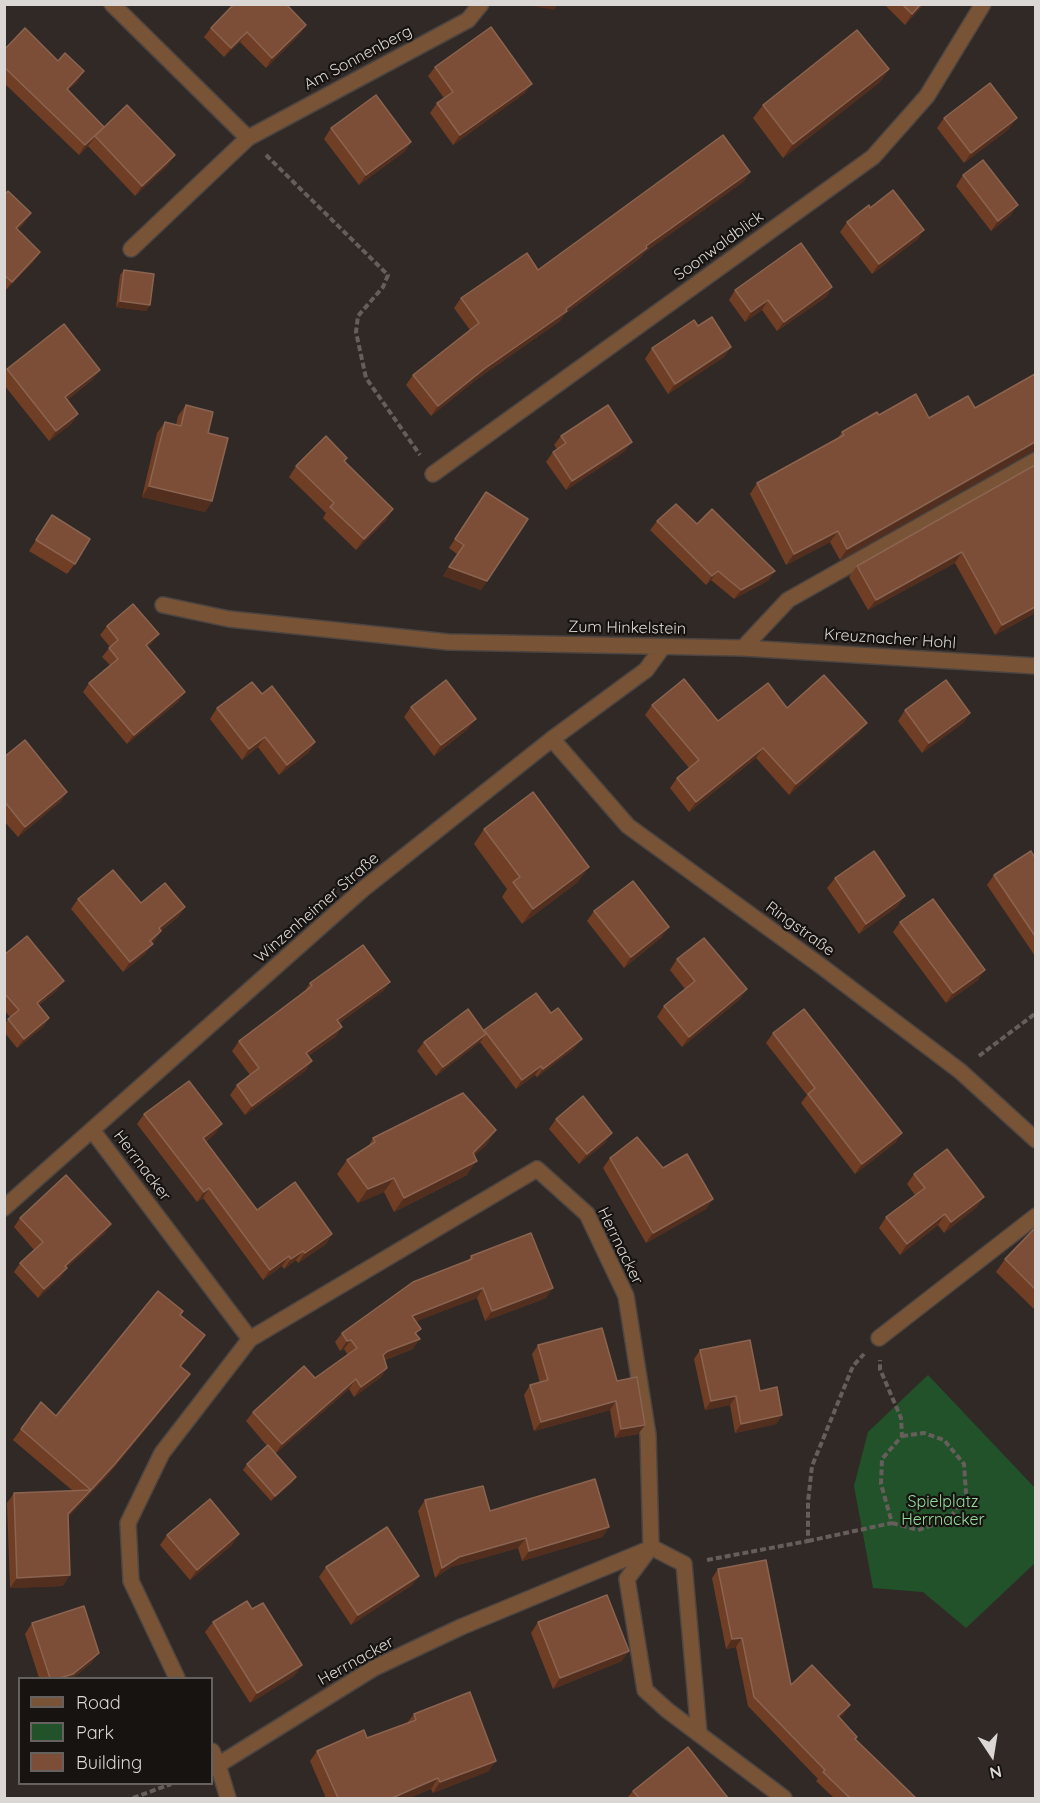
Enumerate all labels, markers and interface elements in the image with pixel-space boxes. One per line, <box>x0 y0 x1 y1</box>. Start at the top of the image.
street label: Am Sonnenberg <box>301 21 415 95</box>
street label: Soonwaldblick <box>670 207 768 285</box>
street label: Zum Hinkelstein <box>568 617 686 639</box>
street label: Kreuznacher Hohl <box>823 625 957 653</box>
street label: Winzenheimer Straße <box>251 849 383 967</box>
street label: Ringstraße <box>762 898 838 960</box>
street label: Herrnacker <box>109 1127 175 1205</box>
street label: Herrnacker <box>593 1204 647 1288</box>
park label: Spielplatz Herrnacker <box>901 1492 985 1530</box>
street label: Herrnacker <box>315 1632 397 1690</box>
legend <box>18 1677 213 1785</box>
text: Road <box>76 1691 121 1714</box>
text: Park <box>76 1721 114 1744</box>
north arrow <box>962 1725 1022 1785</box>
text: Building <box>76 1751 142 1774</box>
text: N <box>988 1762 1004 1784</box>

